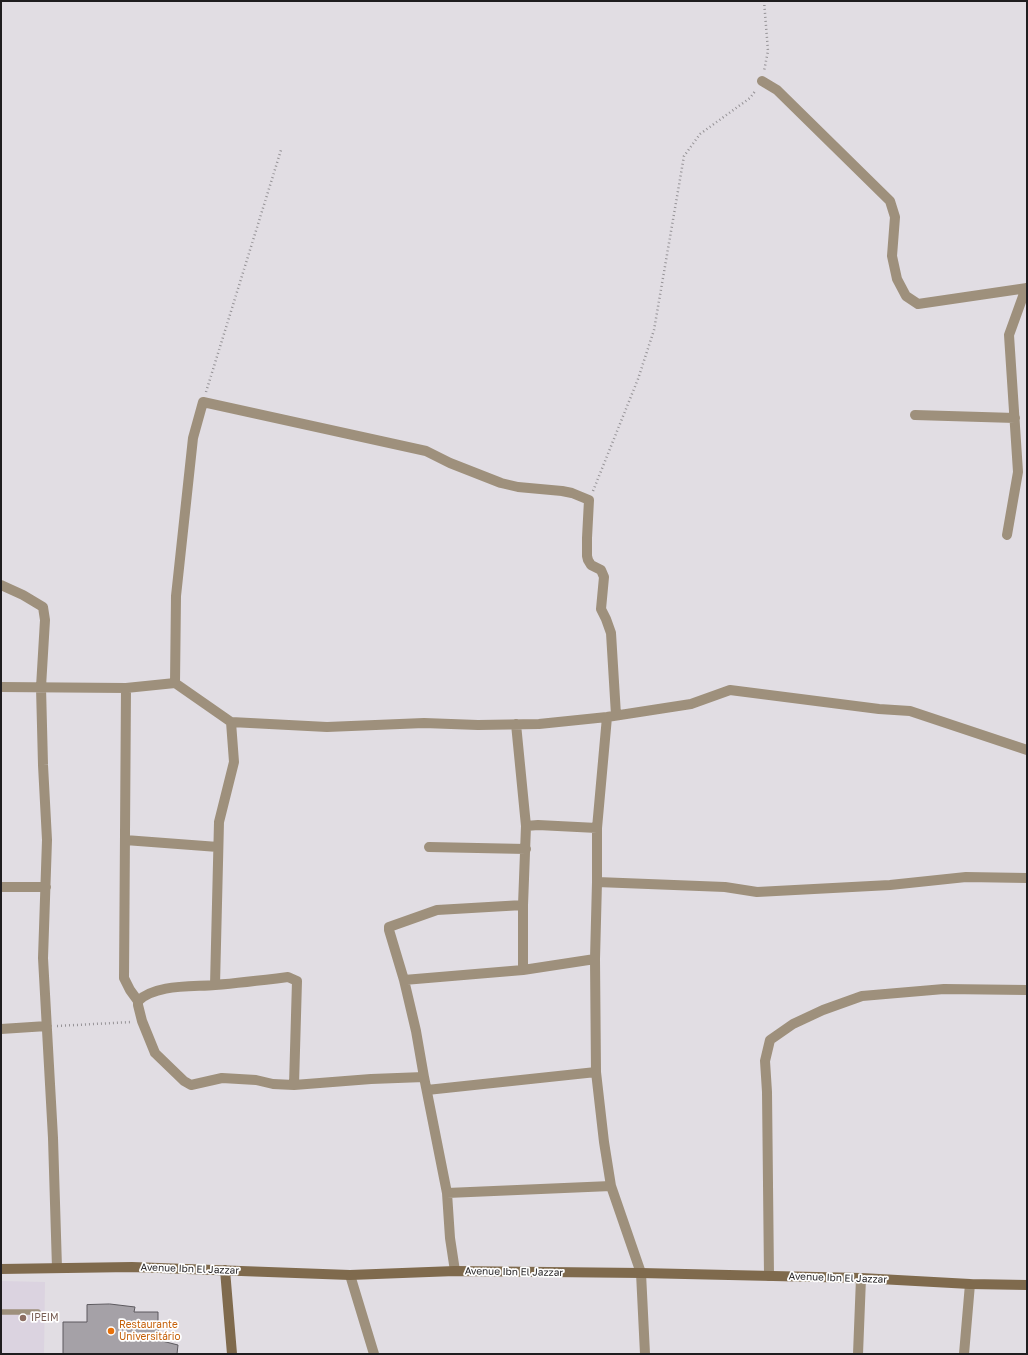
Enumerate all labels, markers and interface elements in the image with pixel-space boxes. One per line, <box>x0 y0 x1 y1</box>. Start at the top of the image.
street label: Avenue Ibn El Jazzar <box>141 1261 239 1277</box>
street label: Avenue Ibn El Jazzar <box>465 1265 563 1279</box>
street label: Avenue Ibn El Jazzar <box>789 1270 887 1286</box>
place label: IPEIM <box>31 1312 59 1324</box>
marker: IPEIM <box>18 1313 28 1323</box>
place label: Restaurante Universitário <box>119 1319 180 1342</box>
marker: Restaurante Universitário <box>106 1326 116 1336</box>

